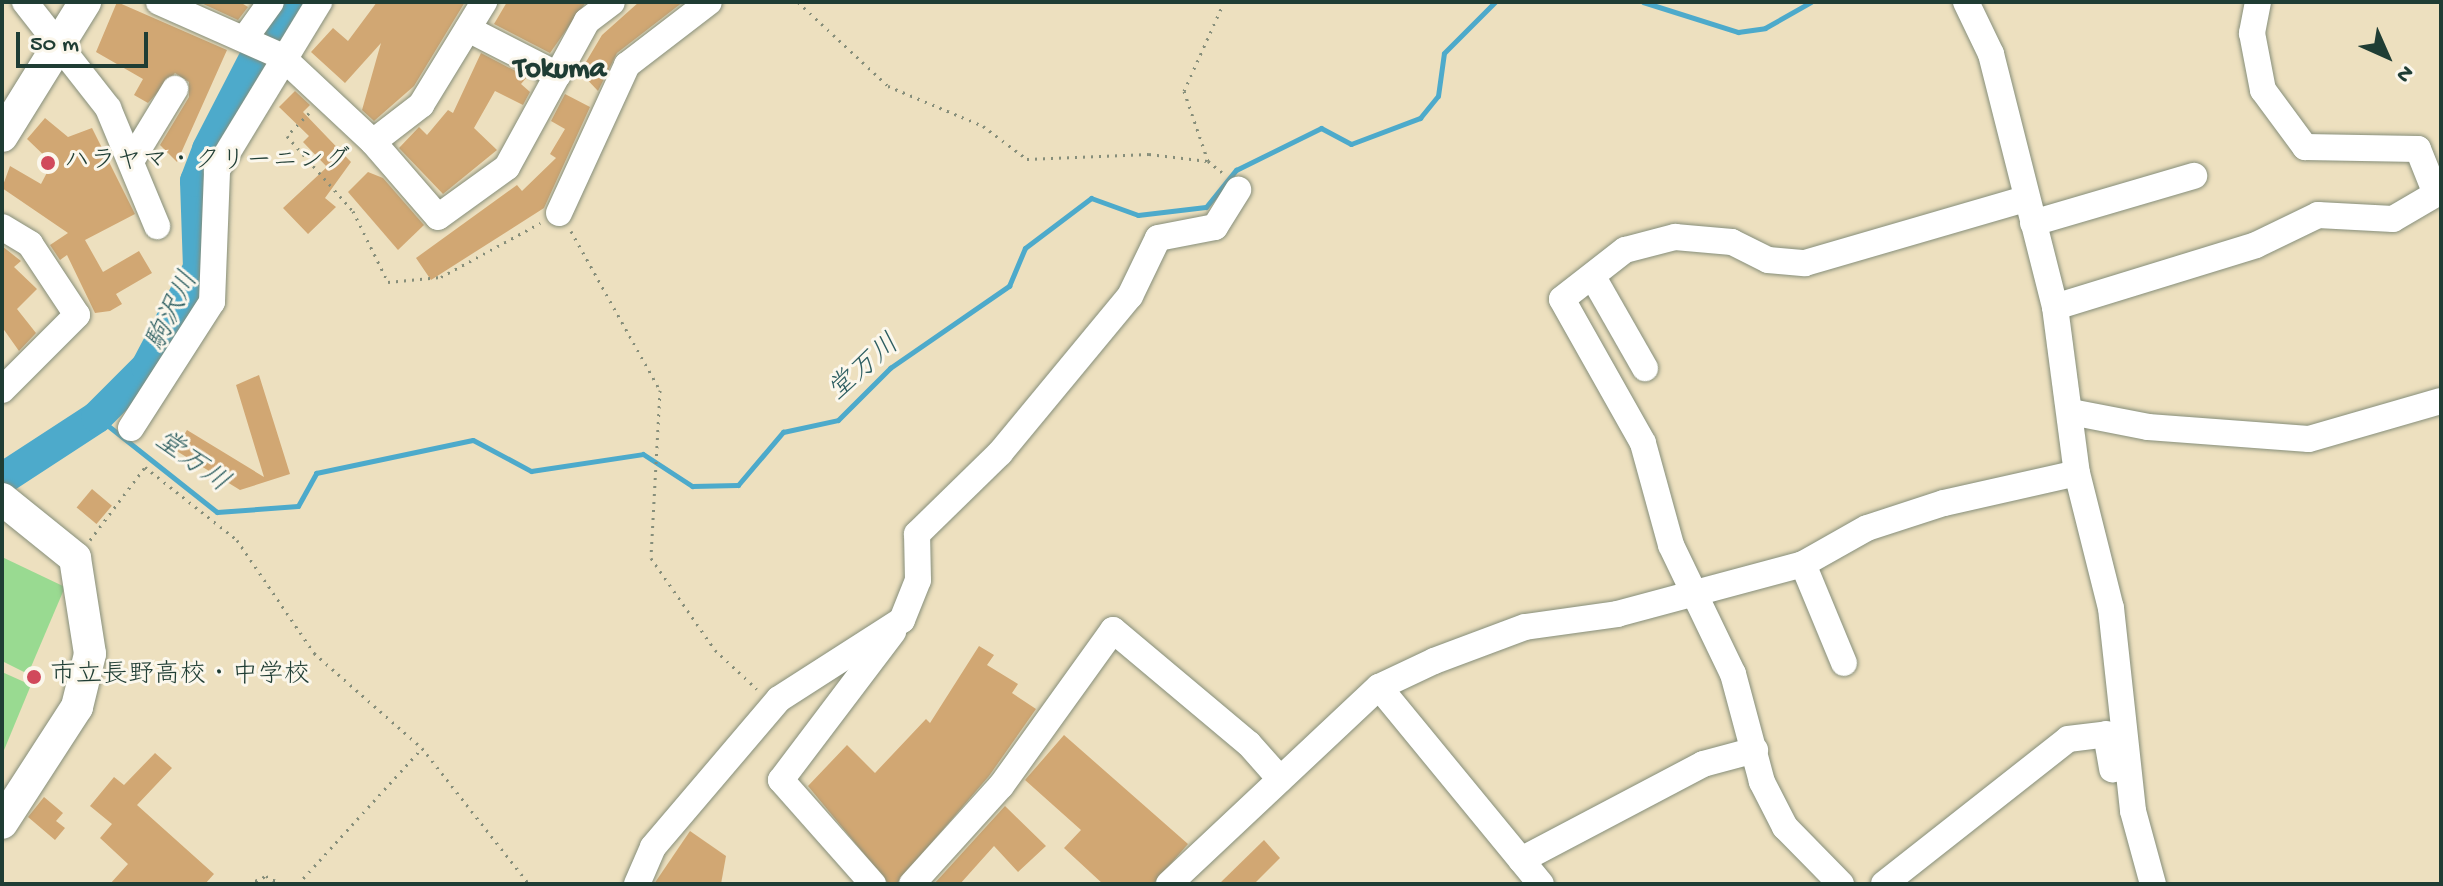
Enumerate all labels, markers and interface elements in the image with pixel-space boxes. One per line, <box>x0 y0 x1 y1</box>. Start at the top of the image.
scale bar <box>20 16 152 66</box>
north arrow <box>2347 16 2427 96</box>
text: 50 m <box>30 31 79 60</box>
district label: Tokuma <box>514 53 606 89</box>
text: N <box>2390 59 2418 87</box>
place label: ハラヤマ・クリーニング <box>64 147 350 179</box>
marker: ハラヤマ・クリーニング <box>39 154 57 172</box>
water label: 駒沢川 <box>140 267 208 357</box>
water label: 堂万川 <box>822 329 908 409</box>
water label: 堂万川 <box>147 425 235 501</box>
place label: 市立長野高校・中学校 <box>50 661 310 693</box>
marker: 市立長野高校・中学校 <box>25 668 43 686</box>

